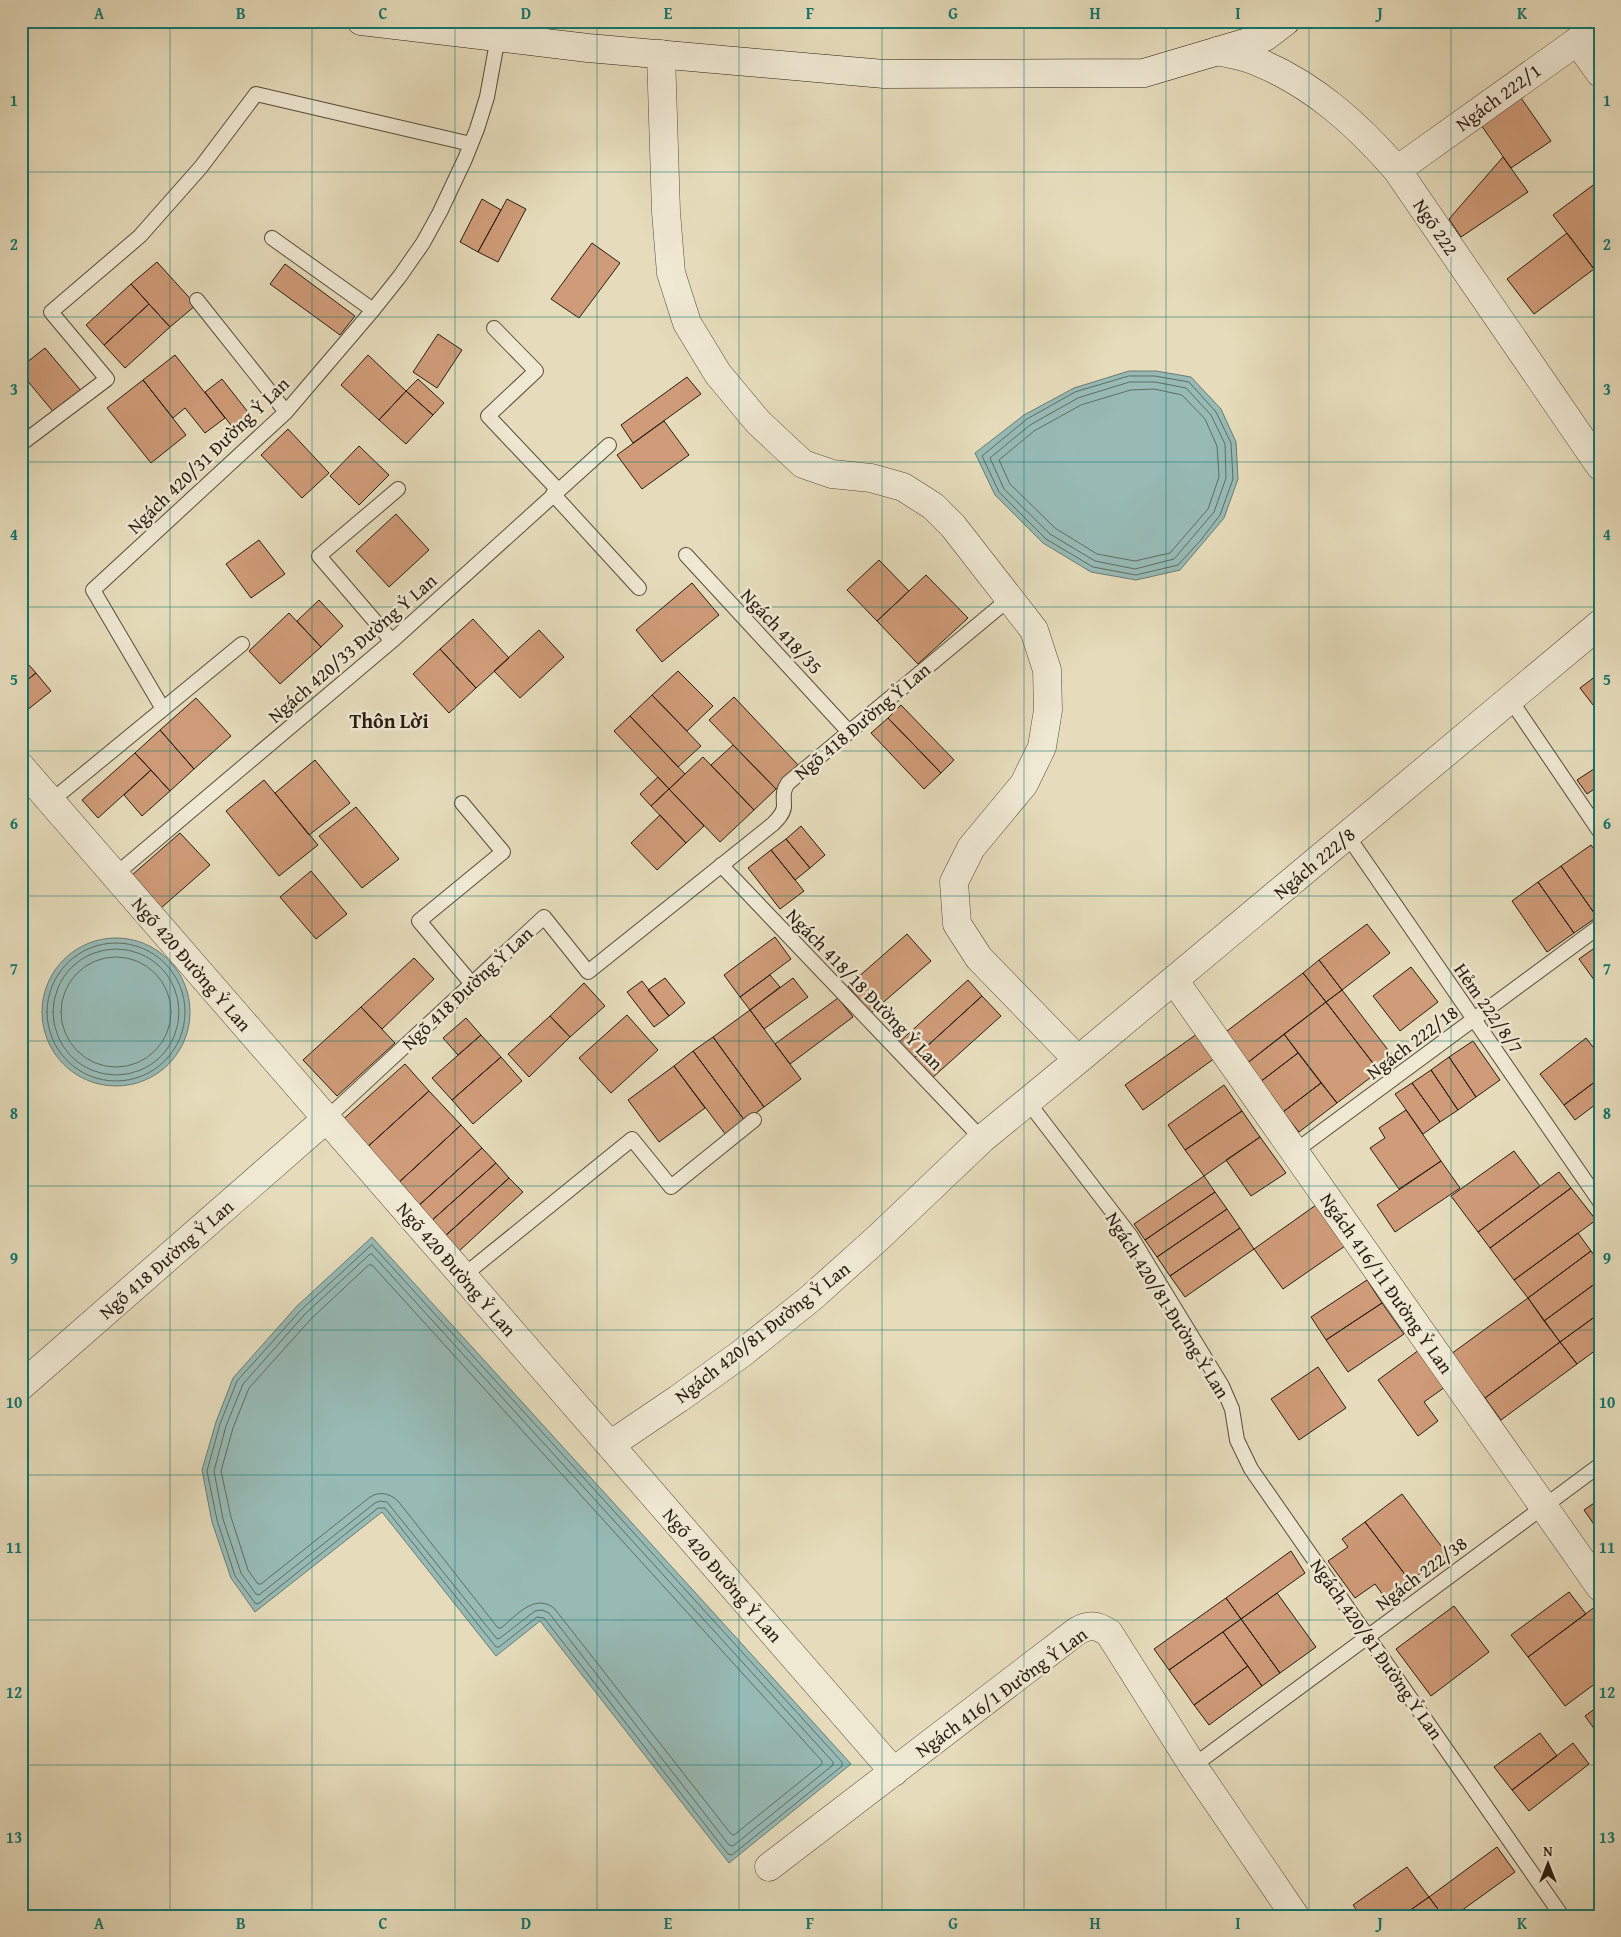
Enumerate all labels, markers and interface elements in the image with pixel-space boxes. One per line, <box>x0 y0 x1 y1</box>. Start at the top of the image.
text: A <box>94 1 105 25</box>
text: B <box>236 1 246 25</box>
text: C <box>378 1 388 25</box>
text: D <box>521 1 531 25</box>
text: E <box>664 1 673 25</box>
text: F <box>806 1 814 25</box>
text: G <box>948 1 958 25</box>
text: H <box>1089 1 1101 25</box>
text: I <box>1235 1 1241 25</box>
text: J <box>1374 1 1383 25</box>
text: K <box>1517 1 1528 25</box>
street label: Ngách 222/1 <box>1450 56 1546 138</box>
text: 1 <box>10 88 18 112</box>
text: 1 <box>1603 88 1611 112</box>
street label: Ngõ 222 <box>1407 193 1465 261</box>
text: 2 <box>10 232 18 256</box>
text: 2 <box>1603 232 1611 256</box>
street label: Ngách 420/31 Đường Ỷ Lan <box>121 370 296 540</box>
text: 3 <box>10 377 18 401</box>
text: 3 <box>1603 377 1611 401</box>
text: 4 <box>10 522 18 546</box>
text: 4 <box>1603 522 1611 546</box>
street label: Ngách 420/33 Đường Ỷ Lan <box>261 566 443 729</box>
street label: Ngách 418/35 <box>735 582 829 680</box>
street label: Ngõ 418 Đường Ỷ Lan <box>788 655 936 786</box>
text: 5 <box>10 667 18 691</box>
text: 5 <box>1603 667 1611 691</box>
district label: Thôn Lời <box>349 706 429 735</box>
text: 6 <box>10 811 18 835</box>
text: 6 <box>1603 811 1611 835</box>
street label: Ngách 222/8 <box>1267 820 1361 906</box>
street label: Ngõ 420 Đường Ỷ Lan <box>126 891 259 1038</box>
street label: Ngách 418/18 Đường Ỷ Lan <box>780 902 950 1077</box>
street label: Ngõ 418 Đường Ỷ Lan <box>395 919 539 1056</box>
text: 7 <box>10 956 18 980</box>
text: 7 <box>1603 956 1611 980</box>
street label: Hẻm 222/8/7 <box>1447 957 1531 1059</box>
street label: Ngách 222/18 <box>1360 998 1464 1086</box>
text: 8 <box>10 1101 18 1125</box>
text: 8 <box>1603 1101 1611 1125</box>
street label: Ngách 416/11 Đường Ỷ Lan <box>1314 1187 1461 1380</box>
street label: Ngõ 418 Đường Ỷ Lan <box>93 1192 240 1325</box>
street label: Ngõ 420 Đường Ỷ Lan <box>391 1196 524 1343</box>
street label: Ngách 420/81 Đường Ỷ Lan <box>1099 1206 1237 1404</box>
text: 9 <box>10 1246 18 1270</box>
text: 9 <box>1603 1246 1611 1270</box>
street label: Ngách 420/81 Đường Ỷ Lan <box>668 1254 856 1409</box>
text: 10 <box>6 1390 22 1414</box>
text: 10 <box>1599 1390 1615 1414</box>
street label: Ngõ 420 Đường Ỷ Lan <box>657 1502 790 1649</box>
street label: Ngách 222/38 <box>1369 1529 1473 1617</box>
text: 11 <box>6 1535 22 1559</box>
text: 11 <box>1599 1535 1615 1559</box>
street label: Ngách 420/81 Đường Ỷ Lan <box>1304 1553 1451 1746</box>
street label: Ngách 416/1 Đường Ỷ Lan <box>909 1620 1093 1764</box>
text: 12 <box>6 1680 22 1704</box>
text: 12 <box>1599 1680 1615 1704</box>
text: 13 <box>6 1825 22 1849</box>
text: 13 <box>1599 1825 1615 1849</box>
north arrow <box>1524 1840 1574 1890</box>
text: N <box>1543 1841 1553 1861</box>
text: A <box>94 1911 105 1935</box>
text: B <box>236 1911 246 1935</box>
text: C <box>378 1911 388 1935</box>
text: D <box>521 1911 531 1935</box>
text: E <box>664 1911 673 1935</box>
text: F <box>806 1911 814 1935</box>
text: G <box>948 1911 958 1935</box>
text: H <box>1089 1911 1101 1935</box>
text: I <box>1235 1911 1241 1935</box>
text: J <box>1374 1911 1383 1935</box>
text: K <box>1517 1911 1528 1935</box>

